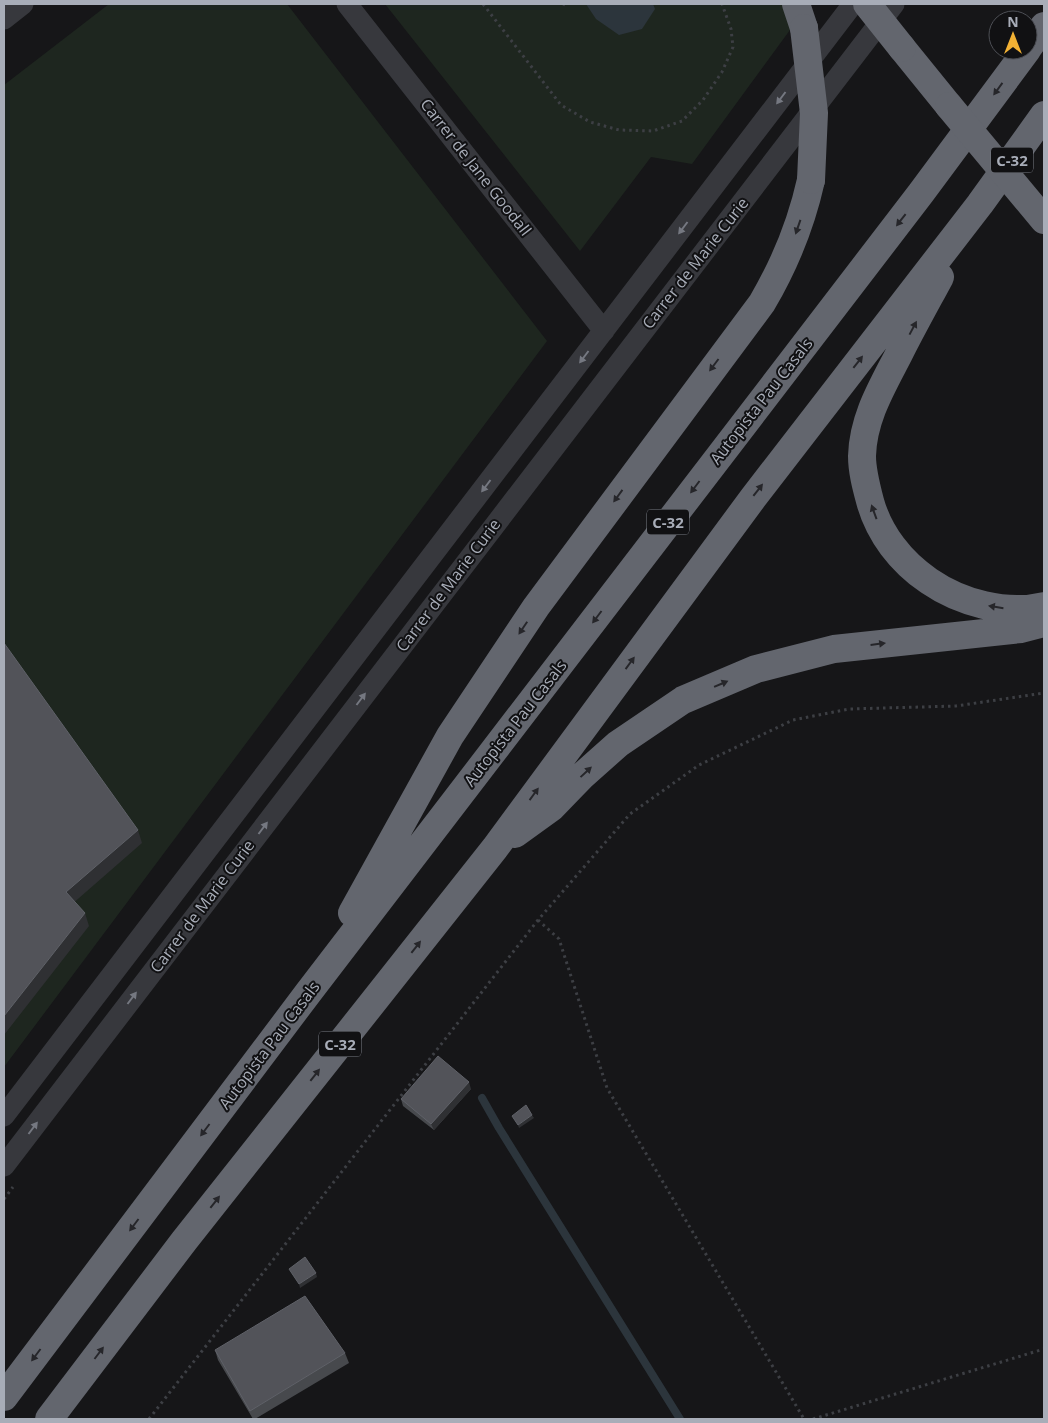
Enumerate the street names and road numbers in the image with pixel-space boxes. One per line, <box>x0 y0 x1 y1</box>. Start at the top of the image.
street label: Carrer de Jane Goodall <box>415 94 537 240</box>
road number: C-32 <box>991 148 1033 172</box>
street label: Carrer de Marie Curie <box>637 193 753 333</box>
street label: Autopista Pau Casals <box>705 333 817 469</box>
road number: C-32 <box>647 510 689 534</box>
street label: Carrer de Marie Curie <box>391 514 505 656</box>
street label: Autopista Pau Casals <box>459 655 571 791</box>
street label: Carrer de Marie Curie <box>145 835 259 977</box>
street label: Autopista Pau Casals <box>214 976 324 1114</box>
road number: C-32 <box>319 1032 361 1056</box>

